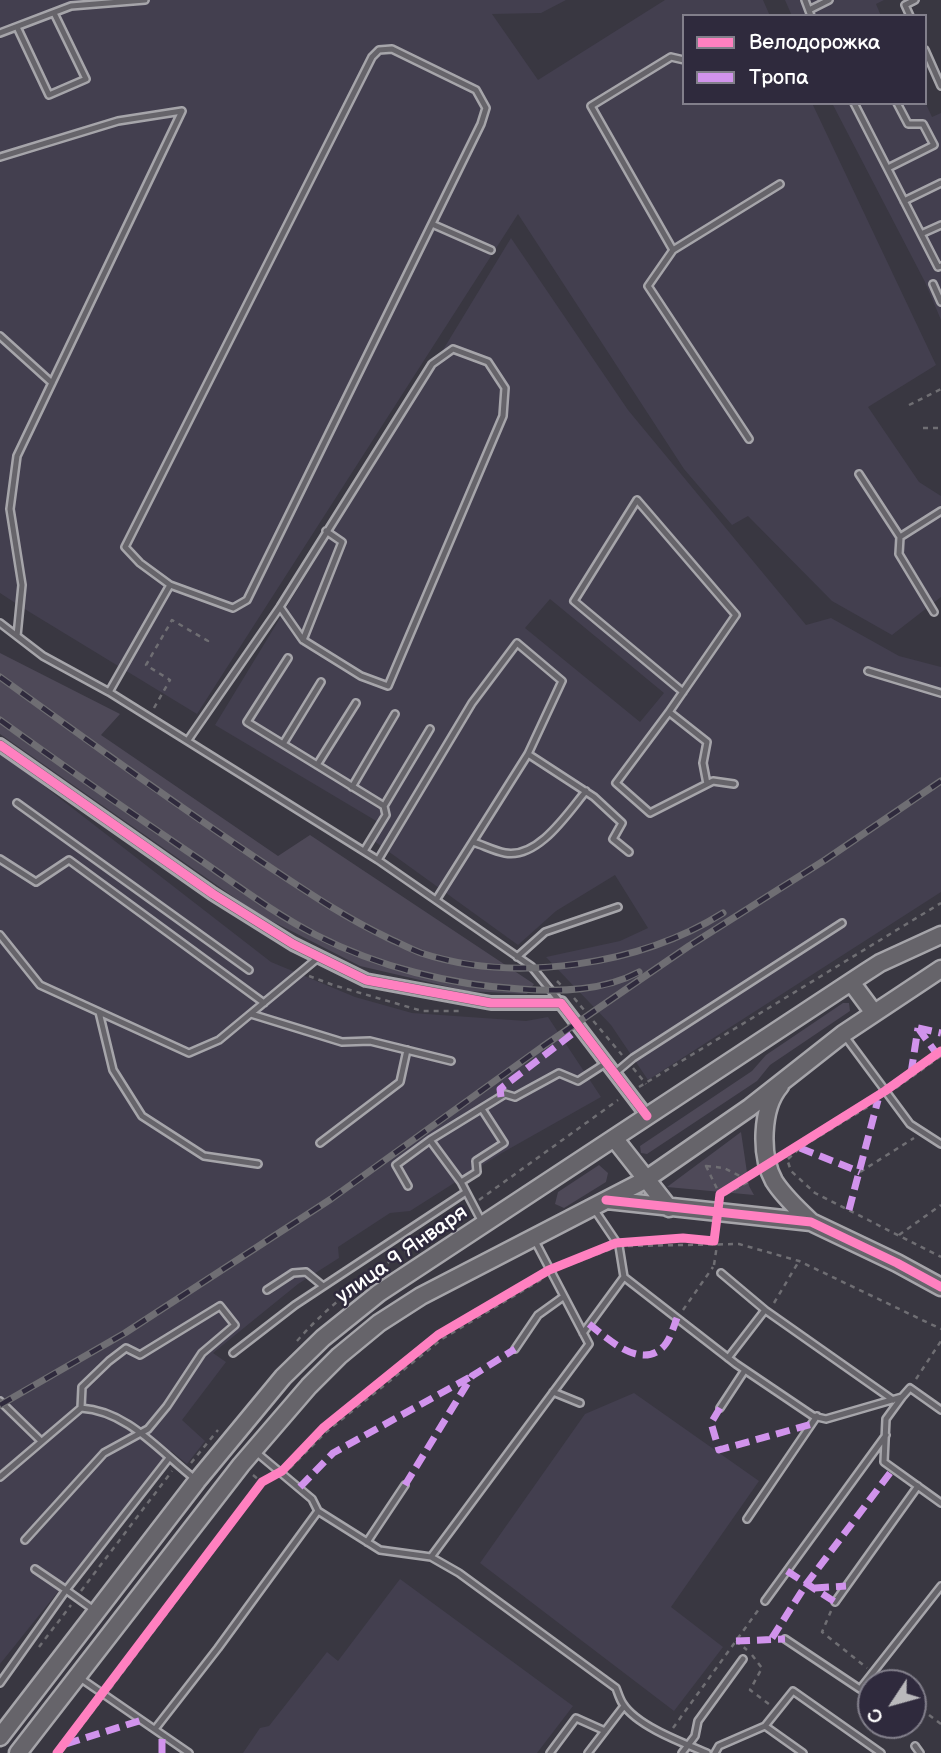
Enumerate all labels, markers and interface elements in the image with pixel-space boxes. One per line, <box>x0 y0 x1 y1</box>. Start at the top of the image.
legend <box>682 14 927 105</box>
text: Велодорожка <box>749 30 880 55</box>
text: Тропа <box>749 65 809 90</box>
street label: улица 9 Января <box>331 1200 473 1310</box>
north arrow <box>857 1669 927 1739</box>
text: С <box>863 1703 889 1728</box>

